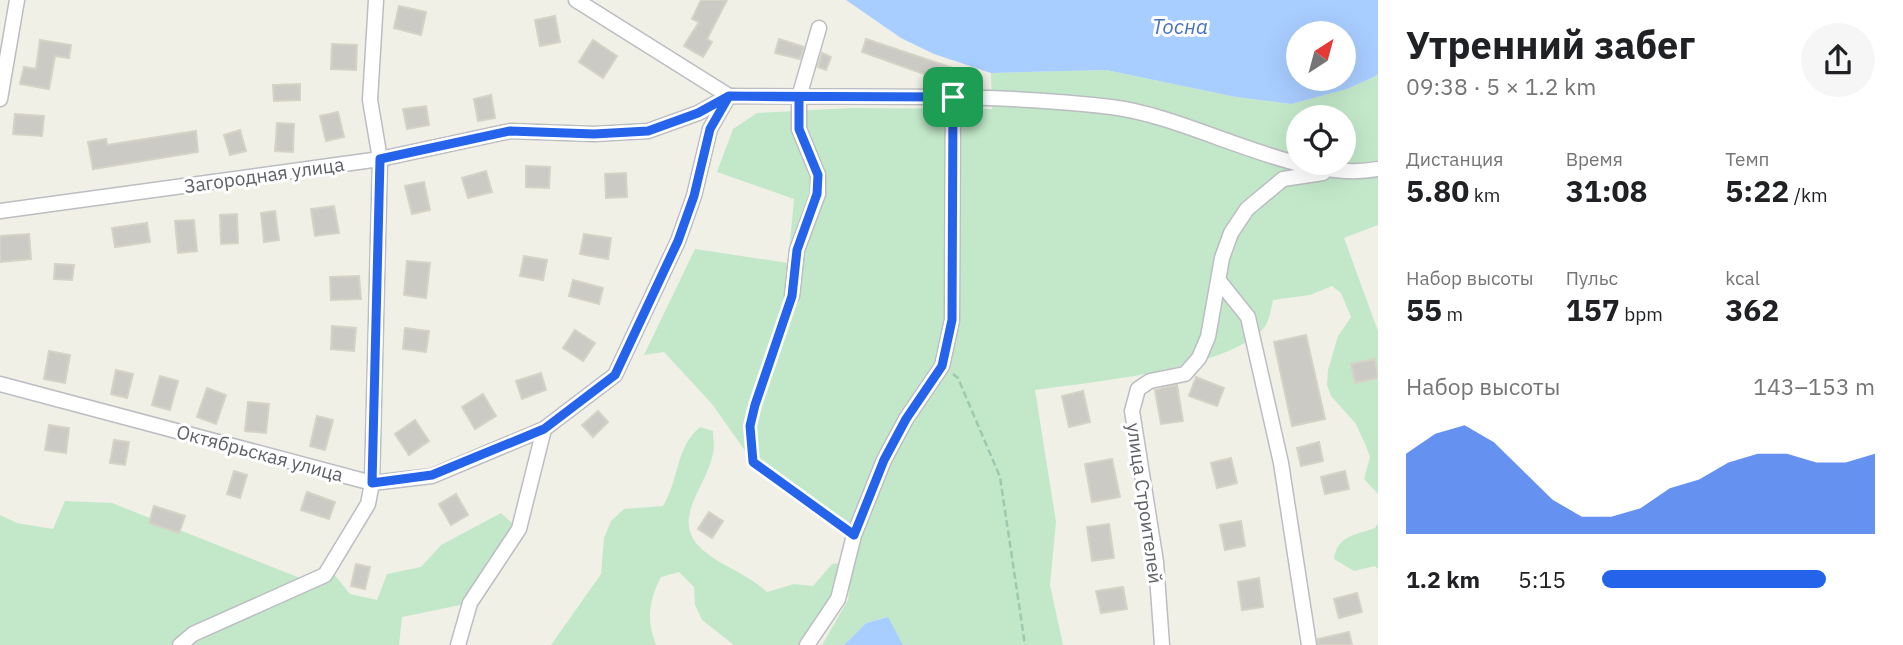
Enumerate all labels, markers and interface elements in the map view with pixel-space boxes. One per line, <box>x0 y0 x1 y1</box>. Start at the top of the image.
water label: Тосна <box>1152 12 1208 40</box>
text: Утренний забег <box>1406 20 1695 69</box>
north arrow <box>1286 21 1356 91</box>
map controls <box>1286 21 1356 175</box>
button: share <box>1801 23 1875 97</box>
pin <box>923 67 983 127</box>
text: 09:38 · 5 × 1.2 km <box>1406 71 1596 101</box>
icon: arrive <box>934 78 972 116</box>
button: locate <box>1286 105 1356 175</box>
text: Дистанция <box>1406 147 1503 171</box>
text: Время <box>1566 147 1623 171</box>
text: Темп <box>1725 147 1770 171</box>
street label: Загородная улица <box>182 152 346 198</box>
text: 5.80 <box>1406 171 1469 210</box>
text: 31:08 <box>1566 171 1648 210</box>
text: 5:22 <box>1725 171 1789 210</box>
text: km <box>1469 183 1500 207</box>
text: /km <box>1789 183 1828 207</box>
text: Набор высоты <box>1406 266 1533 290</box>
text: Пульс <box>1566 266 1618 290</box>
text: kcal <box>1725 266 1760 290</box>
text: 55 <box>1406 290 1442 329</box>
text: 157 <box>1566 290 1620 329</box>
text: 362 <box>1725 290 1779 329</box>
text: m <box>1442 302 1463 326</box>
text: bpm <box>1620 302 1663 326</box>
text: Набор высоты <box>1406 371 1560 401</box>
text: 143–153 m <box>1753 371 1875 401</box>
street label: Октябрьская улица <box>174 419 346 487</box>
street label: улица Строителей <box>1122 421 1168 585</box>
text: 1.2 km <box>1406 564 1480 594</box>
text: 5:15 <box>1518 564 1566 594</box>

